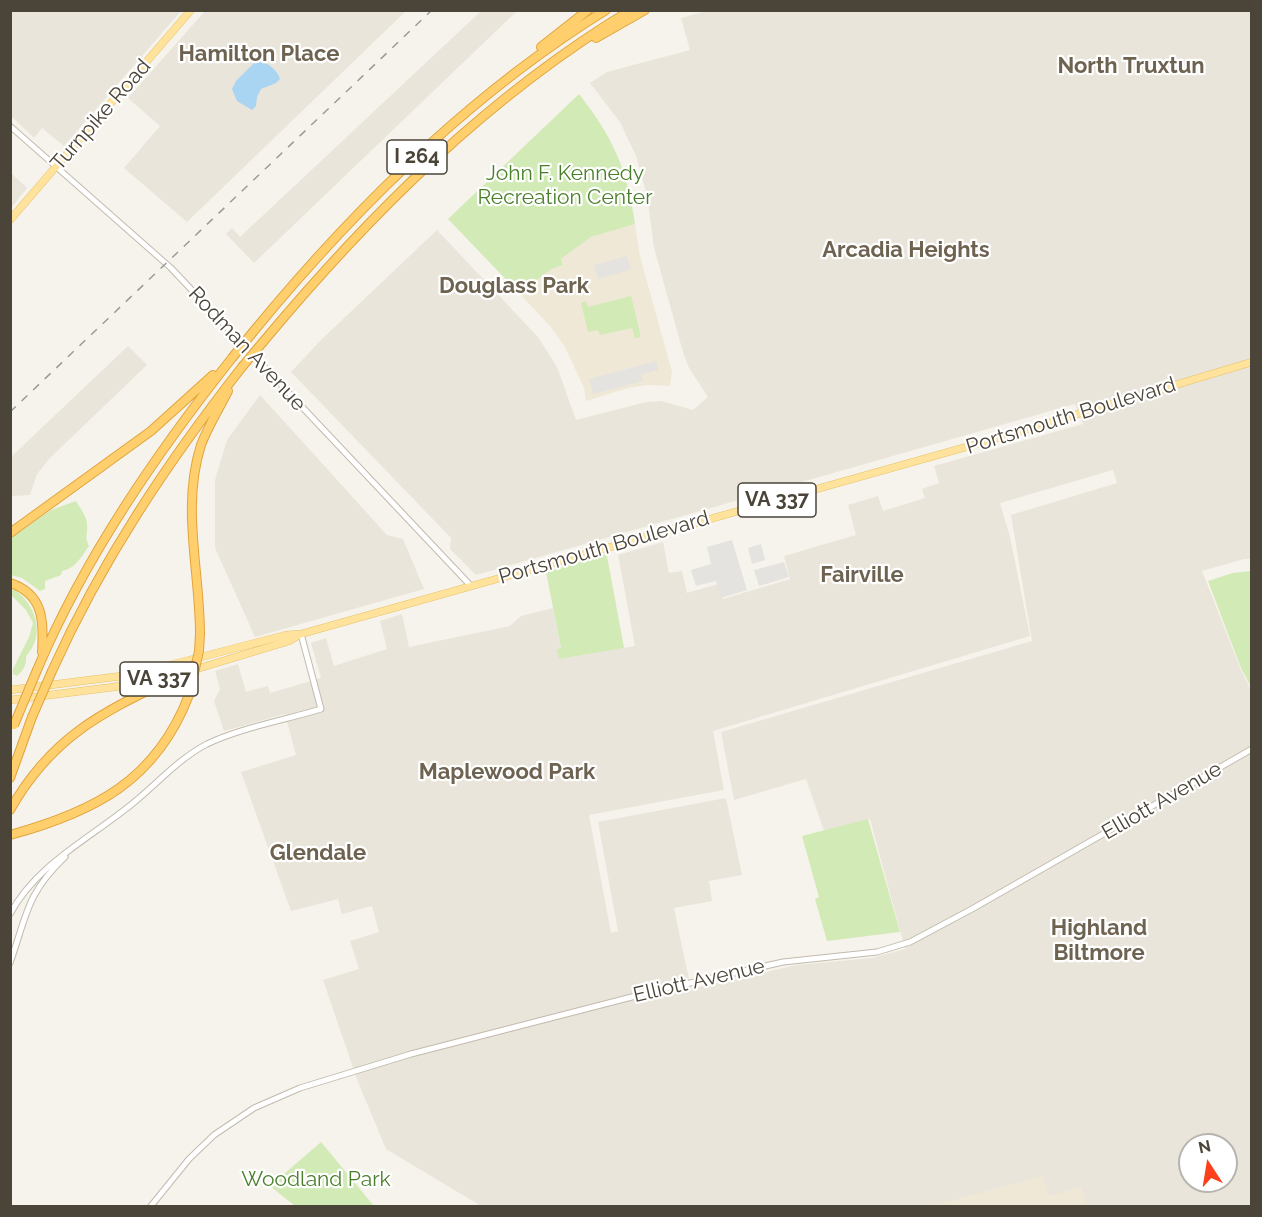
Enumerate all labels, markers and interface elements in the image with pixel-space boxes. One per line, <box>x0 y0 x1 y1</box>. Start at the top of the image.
district label: Hamilton Place <box>179 41 339 67</box>
district label: North Truxtun <box>1057 53 1205 79</box>
street label: Turnpike Road <box>46 54 156 176</box>
road number: I 264 <box>387 140 447 174</box>
park label: John F. Kennedy Recreation Center <box>477 161 653 211</box>
district label: Arcadia Heights <box>822 237 990 263</box>
district label: Douglass Park <box>439 273 589 299</box>
street label: Rodman Avenue <box>183 282 311 416</box>
street label: Portsmouth Boulevard <box>963 372 1179 460</box>
road number: VA 337 <box>738 483 816 517</box>
street label: Portsmouth Boulevard <box>496 506 712 590</box>
district label: Fairville <box>820 562 904 588</box>
road number: VA 337 <box>120 662 198 696</box>
street label: Elliott Avenue <box>1098 757 1226 845</box>
district label: Maplewood Park <box>419 759 595 785</box>
district label: Glendale <box>270 840 366 866</box>
district label: Highland Biltmore <box>1051 915 1147 966</box>
street label: Elliott Avenue <box>631 954 767 1008</box>
north arrow <box>1178 1133 1238 1193</box>
text: N <box>1197 1136 1213 1157</box>
park label: Woodland Park <box>241 1167 391 1193</box>

